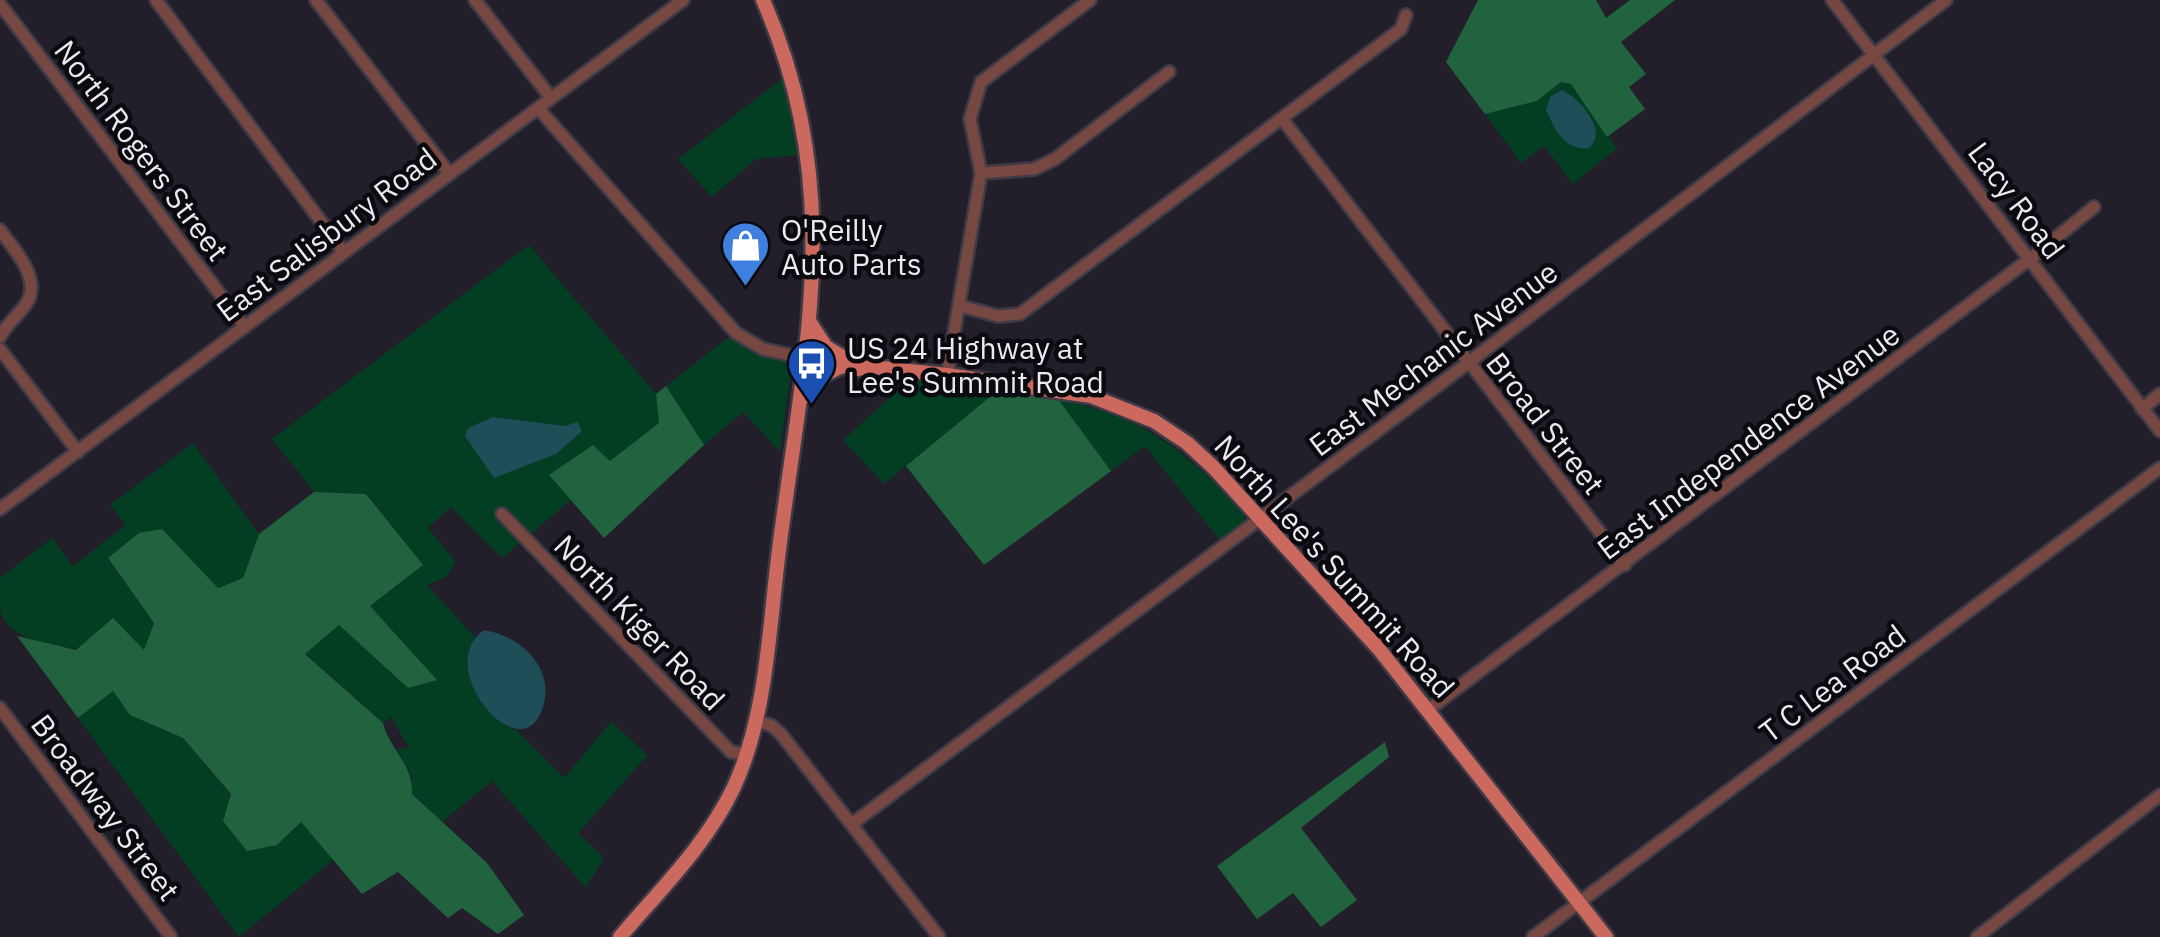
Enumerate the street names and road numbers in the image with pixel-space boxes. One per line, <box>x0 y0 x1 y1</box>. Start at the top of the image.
street label: North Rogers Street <box>46 32 238 268</box>
street label: Lacy Road <box>1960 134 2074 266</box>
street label: East Salisbury Road <box>208 138 444 330</box>
street label: East Mechanic Avenue <box>1301 252 1565 464</box>
street label: East Independence Avenue <box>1589 314 1907 568</box>
street label: Broad Street <box>1478 344 1614 502</box>
street label: North Lee's Summit Road <box>1207 426 1463 706</box>
street label: North Kiger Road <box>546 526 734 718</box>
street label: T C Lea Road <box>1751 615 1913 751</box>
street label: Broadway Street <box>23 706 189 908</box>

